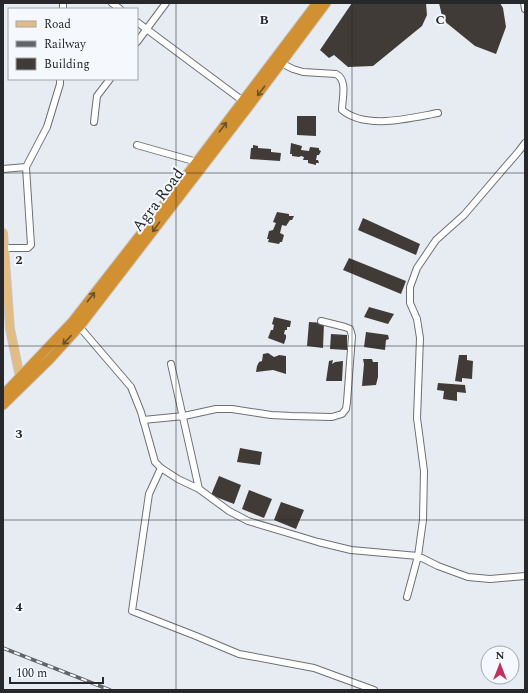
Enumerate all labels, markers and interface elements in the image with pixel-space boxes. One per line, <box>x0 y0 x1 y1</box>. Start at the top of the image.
legend <box>8 8 138 80</box>
text: B <box>259 10 269 30</box>
text: C <box>435 10 445 30</box>
text: Road <box>44 15 71 34</box>
text: Railway <box>44 35 87 54</box>
text: Building <box>44 55 90 74</box>
one-way arrow <box>256 85 265 96</box>
one-way arrow <box>219 121 228 132</box>
street label: Agra Road <box>126 163 190 237</box>
one-way arrow <box>152 222 160 233</box>
text: 2 <box>15 250 23 270</box>
one-way arrow <box>87 291 95 302</box>
one-way arrow <box>62 335 72 345</box>
text: 3 <box>15 424 23 444</box>
text: 4 <box>15 597 23 617</box>
north arrow <box>480 645 520 685</box>
text: N <box>496 647 505 664</box>
scale bar <box>10 659 103 685</box>
text: 100 m <box>16 664 47 683</box>

